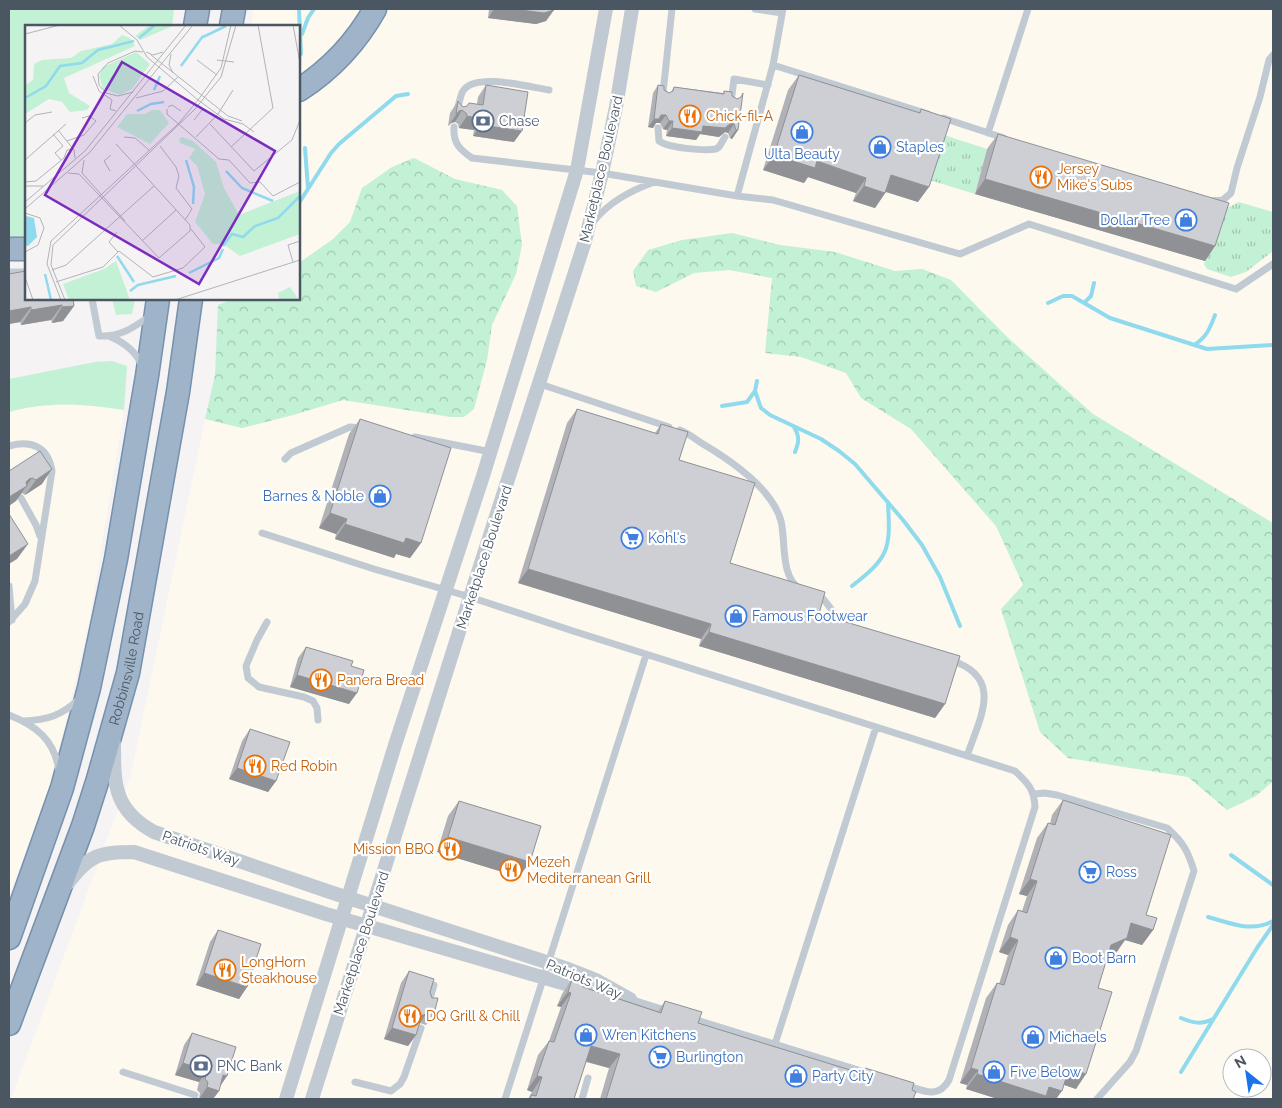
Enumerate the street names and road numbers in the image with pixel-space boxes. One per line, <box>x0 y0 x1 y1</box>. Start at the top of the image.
street label: Marketplace Boulevard <box>576 94 626 244</box>
street label: Marketplace Boulevard <box>453 483 515 631</box>
street label: Robbinsville Road <box>106 610 147 727</box>
street label: Patriots Way <box>160 827 242 869</box>
street label: Marketplace Boulevard <box>330 869 392 1017</box>
street label: Patriots Way <box>544 956 625 1002</box>

